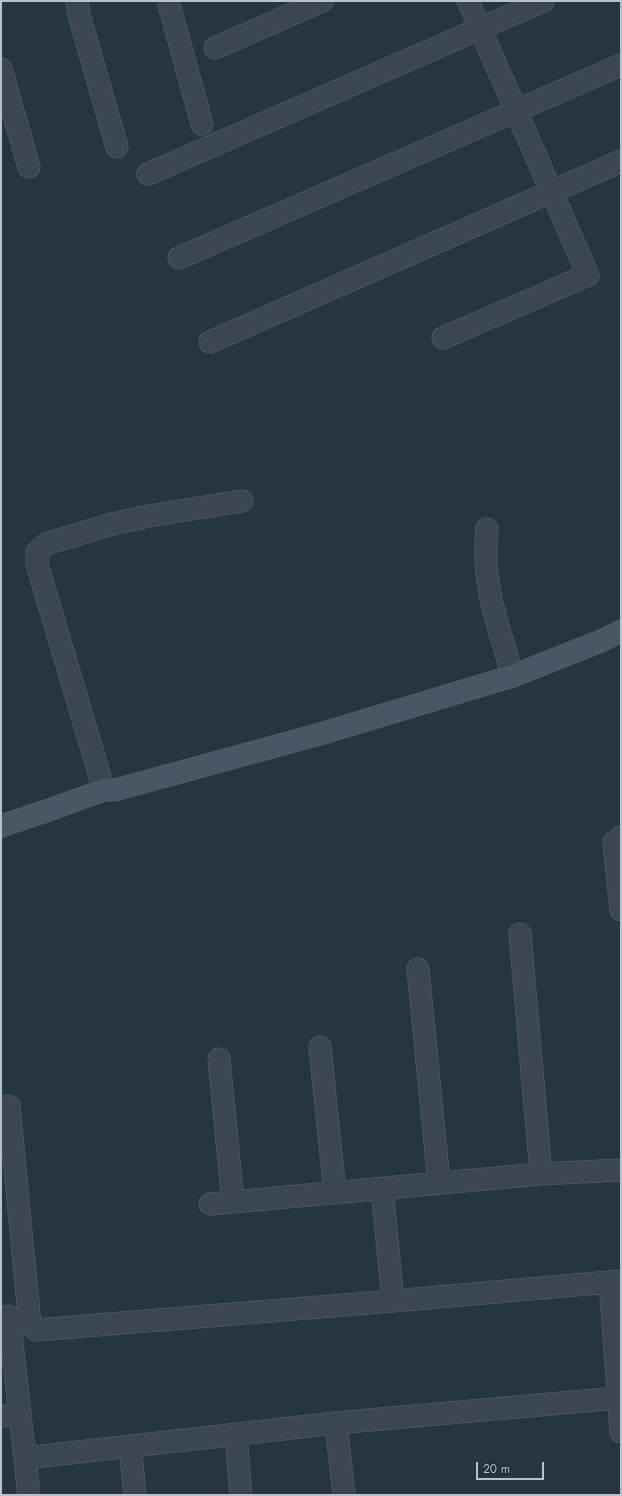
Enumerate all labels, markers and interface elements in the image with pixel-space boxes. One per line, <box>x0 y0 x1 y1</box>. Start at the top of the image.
scale bar <box>478 1454 546 1480</box>
text: 20 m <box>483 1460 510 1478</box>

